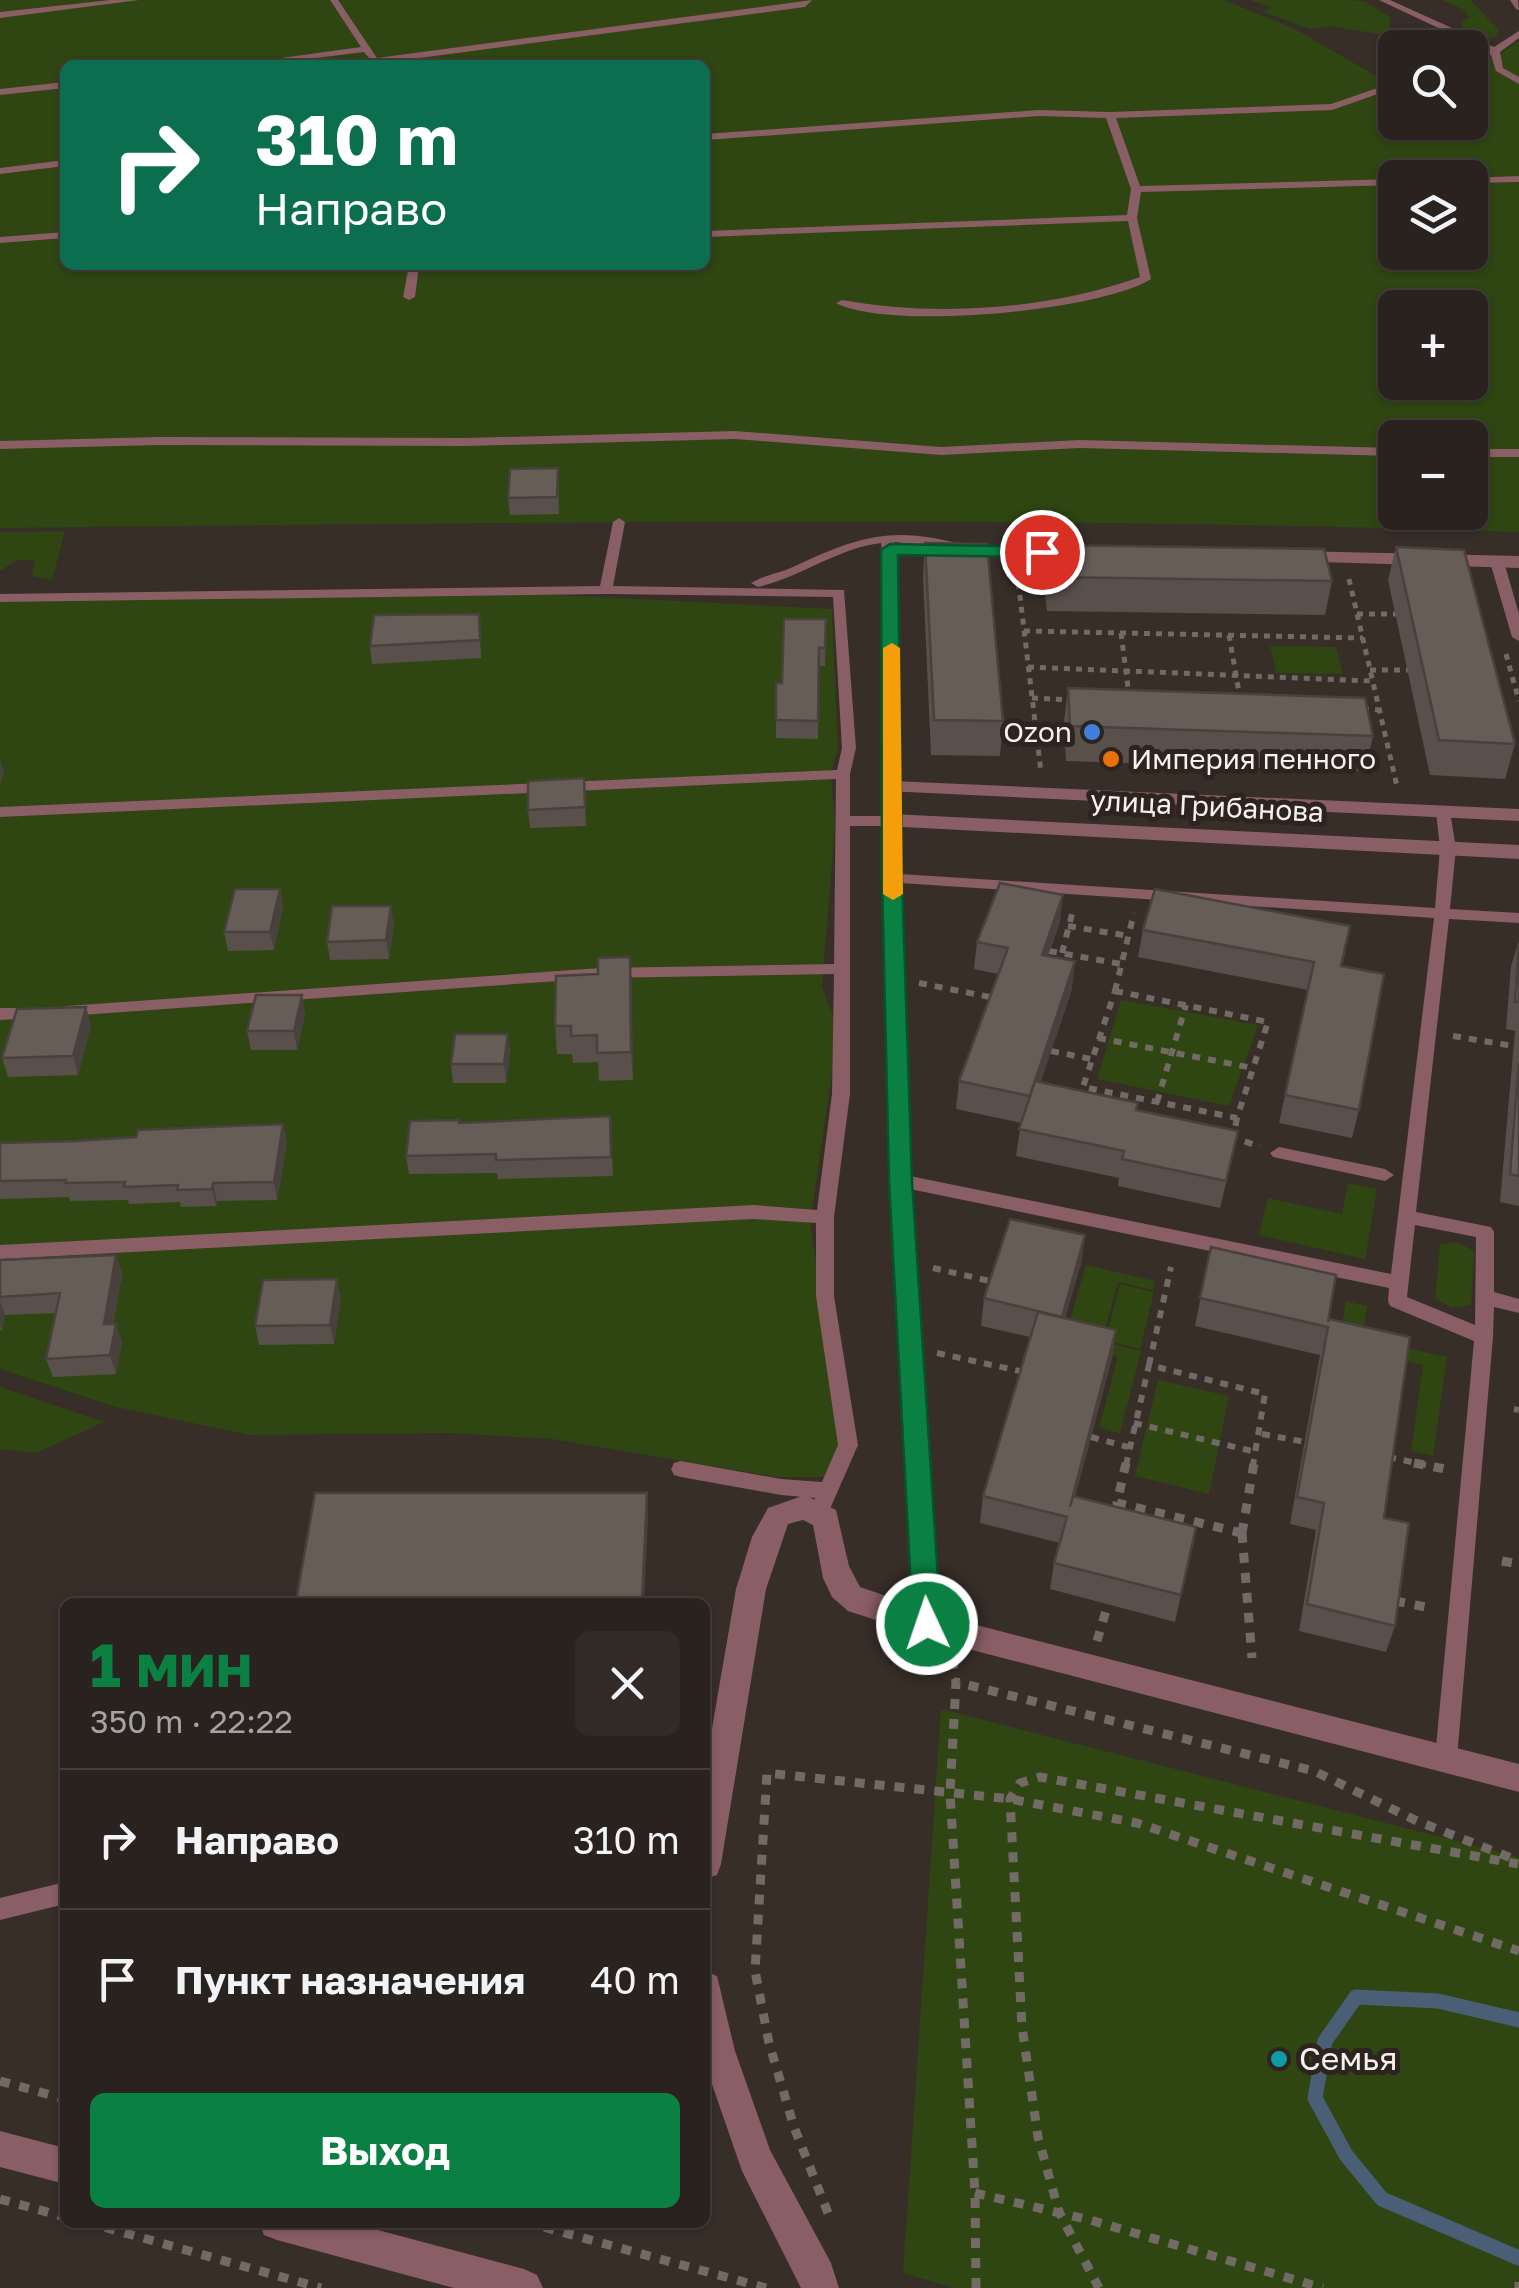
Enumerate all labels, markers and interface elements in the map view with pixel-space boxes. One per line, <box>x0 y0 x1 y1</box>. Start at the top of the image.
map controls <box>1378 30 1488 530</box>
button: search <box>1378 30 1488 140</box>
text: 310 m <box>255 96 458 180</box>
icon: right <box>90 100 220 230</box>
button: layers <box>1378 160 1488 270</box>
text: Направо <box>255 181 447 235</box>
button: + <box>1378 290 1488 400</box>
button: − <box>1378 420 1488 530</box>
pin <box>1000 510 1085 595</box>
icon: arrive <box>1015 525 1070 580</box>
place label: Ozon <box>1003 715 1072 748</box>
marker: Ozon <box>1081 721 1103 743</box>
place label: Империя пенного <box>1131 742 1376 775</box>
marker: Империя пенного <box>1100 748 1122 770</box>
street label: улица Грибанова <box>1089 783 1325 828</box>
position arrow <box>875 1572 979 1676</box>
text: 1 мин <box>90 1628 252 1700</box>
button: close <box>575 1631 680 1736</box>
text: 350 m · 22:22 <box>90 1702 293 1740</box>
icon: right <box>90 1812 145 1867</box>
text: Направо <box>175 1817 339 1862</box>
text: 310 m <box>573 1817 680 1862</box>
icon: arrive <box>90 1952 145 2007</box>
text: Пункт назначения <box>175 1957 525 2002</box>
text: 40 m <box>590 1957 680 2002</box>
place label: Семья <box>1299 2039 1397 2077</box>
marker: Семья <box>1268 2048 1290 2070</box>
button: Выход <box>90 2093 680 2208</box>

